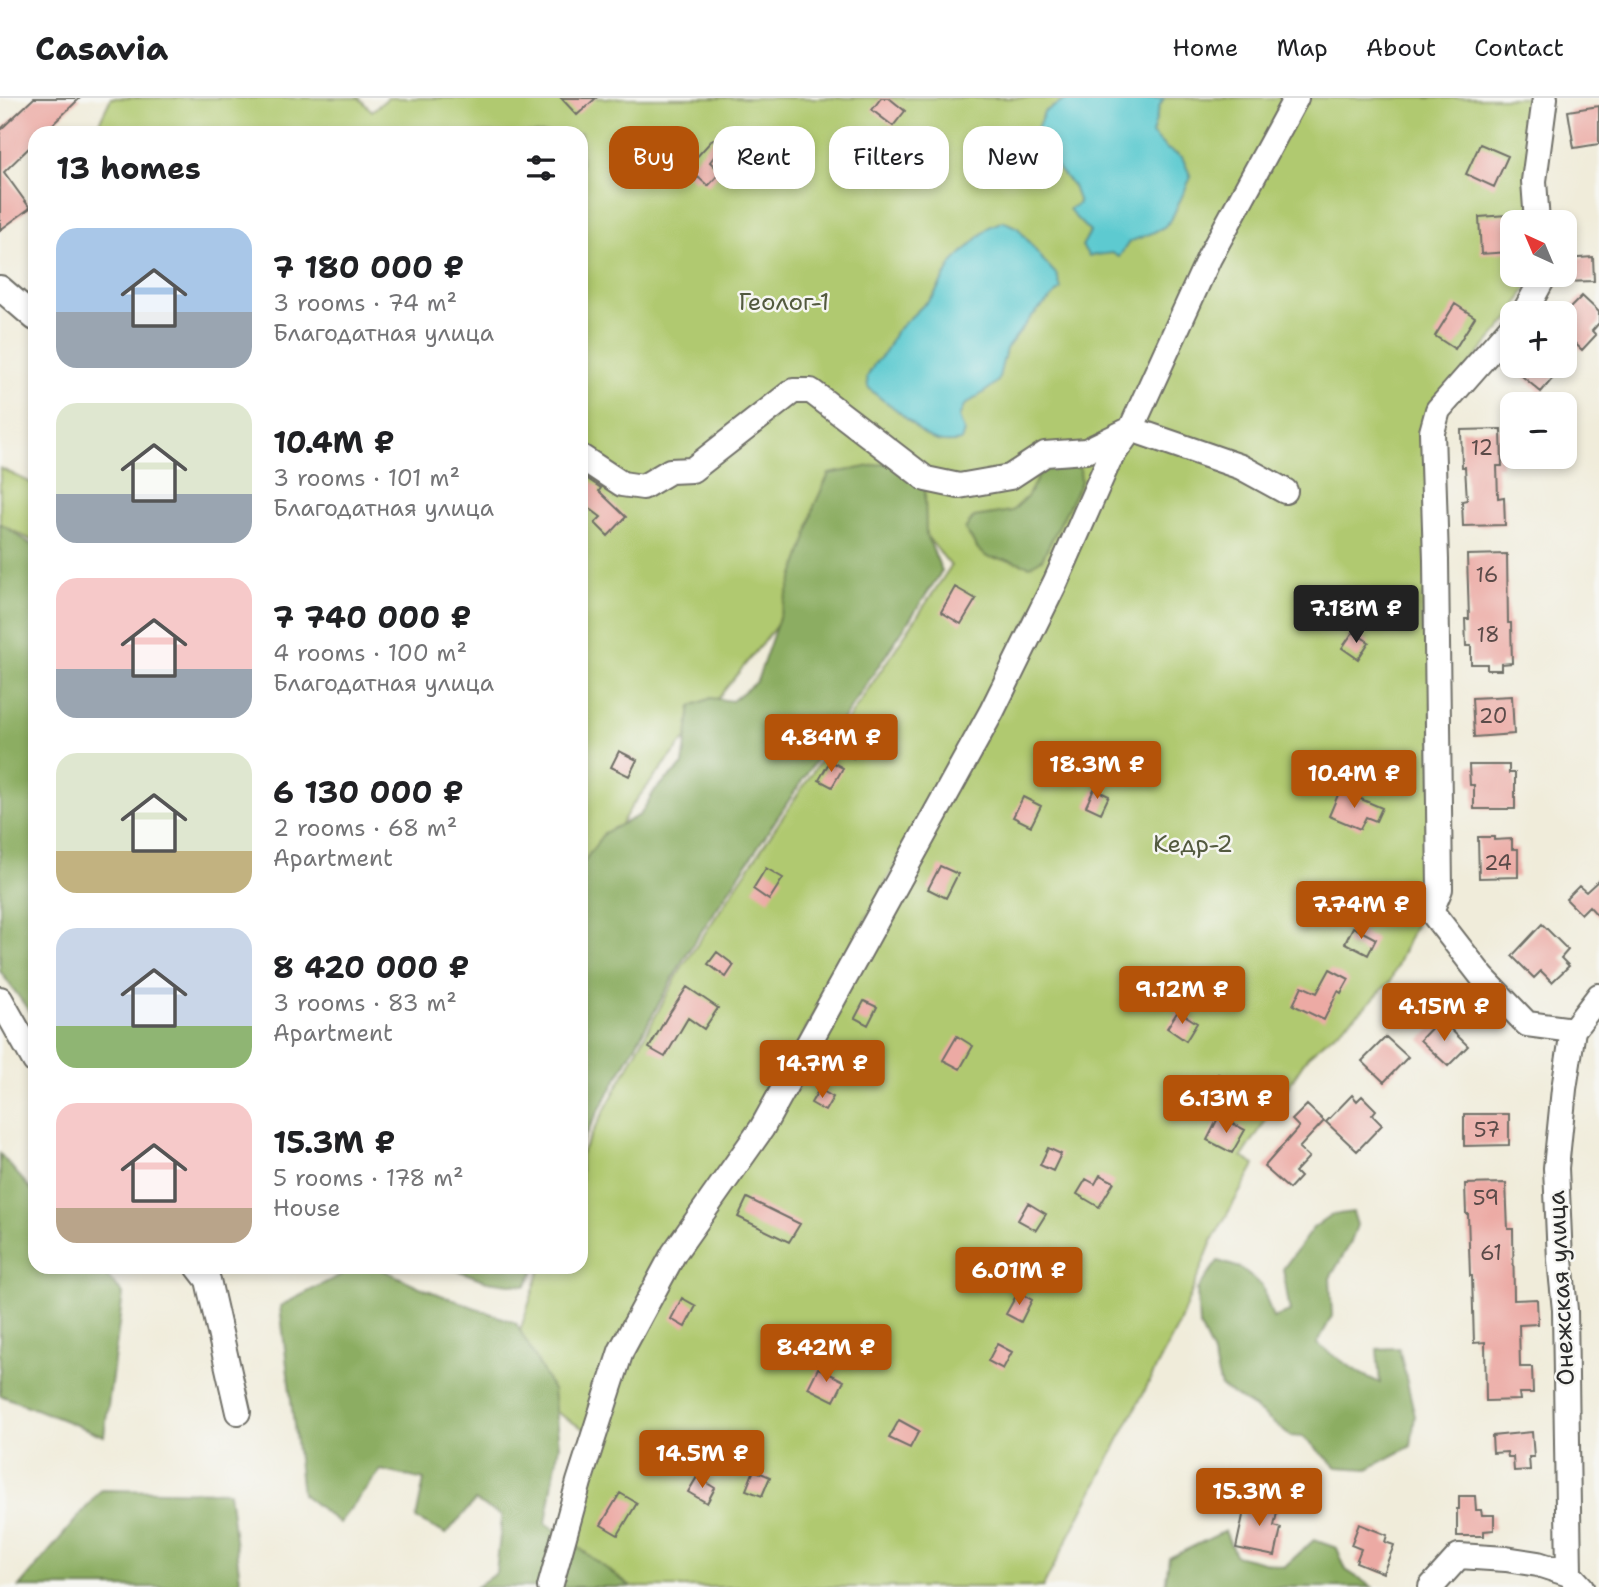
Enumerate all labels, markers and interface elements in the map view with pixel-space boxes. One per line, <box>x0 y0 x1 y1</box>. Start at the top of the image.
text: Casavia <box>35 26 168 71</box>
text: Home <box>1172 32 1238 64</box>
text: Map <box>1276 32 1328 64</box>
text: About <box>1366 32 1436 64</box>
text: Contact <box>1474 32 1564 64</box>
chip: Buy <box>609 126 699 189</box>
chip: Rent <box>713 126 815 189</box>
chip: Filters <box>829 126 949 189</box>
chip: New <box>963 126 1063 189</box>
text: 13 homes <box>56 148 201 189</box>
icon: filters <box>522 149 560 187</box>
north arrow <box>1500 210 1577 287</box>
map controls <box>1500 210 1577 469</box>
text: 7 180 000 ₽ <box>273 247 464 288</box>
icon: home <box>112 256 196 340</box>
park label: Геолог-1 <box>738 286 830 318</box>
text: 3 rooms · 74 m² <box>273 288 457 318</box>
button: + <box>1500 301 1577 378</box>
text: Благодатная улица <box>273 318 494 348</box>
button: − <box>1500 392 1577 469</box>
text: 10.4M ₽ <box>273 422 395 463</box>
icon: home <box>112 431 196 515</box>
house number: 12 <box>1471 434 1493 462</box>
text: 3 rooms · 101 m² <box>273 463 460 493</box>
text: Благодатная улица <box>273 493 494 523</box>
house number: 16 <box>1476 561 1498 589</box>
pin: 7.18M ₽ <box>1291 586 1421 645</box>
text: 7.18M ₽ <box>1310 593 1402 623</box>
text: 7 740 000 ₽ <box>273 597 471 638</box>
icon: home <box>112 606 196 690</box>
house number: 18 <box>1476 621 1500 649</box>
text: 4 rooms · 100 m² <box>273 638 467 668</box>
text: Благодатная улица <box>273 668 494 698</box>
house number: 20 <box>1479 702 1507 730</box>
pin: 4.84M ₽ <box>766 714 896 774</box>
text: 4.84M ₽ <box>781 722 881 752</box>
pin: 18.3M ₽ <box>1032 742 1162 801</box>
text: 18.3M ₽ <box>1049 749 1145 779</box>
pin: 10.4M ₽ <box>1289 750 1419 810</box>
text: 10.4M ₽ <box>1307 758 1401 788</box>
text: 6 130 000 ₽ <box>273 772 464 813</box>
icon: home <box>112 781 196 865</box>
text: 2 rooms · 68 m² <box>273 813 457 843</box>
park label: Кедр-2 <box>1153 828 1233 860</box>
text: Apartment <box>273 843 393 873</box>
house number: 24 <box>1484 849 1512 877</box>
pin: 7.74M ₽ <box>1296 882 1426 941</box>
text: 7.74M ₽ <box>1312 889 1410 919</box>
text: 8 420 000 ₽ <box>273 947 470 988</box>
icon: home <box>112 956 196 1040</box>
pin: 9.12M ₽ <box>1117 967 1247 1026</box>
text: 9.12M ₽ <box>1135 974 1229 1004</box>
pin: 4.15M ₽ <box>1379 984 1509 1043</box>
text: 3 rooms · 83 m² <box>273 988 457 1018</box>
text: 4.15M ₽ <box>1398 991 1490 1021</box>
text: Apartment <box>273 1018 393 1048</box>
pin: 14.7M ₽ <box>757 1040 887 1100</box>
text: 14.7M ₽ <box>776 1048 868 1078</box>
pin: 6.13M ₽ <box>1161 1076 1291 1135</box>
text: 6.13M ₽ <box>1179 1083 1273 1113</box>
house number: 57 <box>1474 1116 1500 1144</box>
text: 15.3M ₽ <box>273 1122 395 1163</box>
icon: home <box>112 1131 196 1215</box>
text: 5 rooms · 178 m² <box>273 1163 464 1193</box>
house number: 59 <box>1473 1184 1499 1212</box>
street label: Онежская улица <box>1540 1190 1582 1386</box>
text: House <box>273 1193 341 1223</box>
house number: 61 <box>1480 1239 1502 1267</box>
pin: 6.01M ₽ <box>954 1248 1084 1307</box>
text: 6.01M ₽ <box>971 1255 1067 1285</box>
pin: 8.42M ₽ <box>761 1324 891 1384</box>
text: 8.42M ₽ <box>776 1332 876 1362</box>
pin: 14.5M ₽ <box>637 1430 767 1490</box>
text: 14.5M ₽ <box>655 1438 749 1468</box>
pin: 15.3M ₽ <box>1194 1468 1324 1528</box>
text: 15.3M ₽ <box>1212 1476 1306 1506</box>

